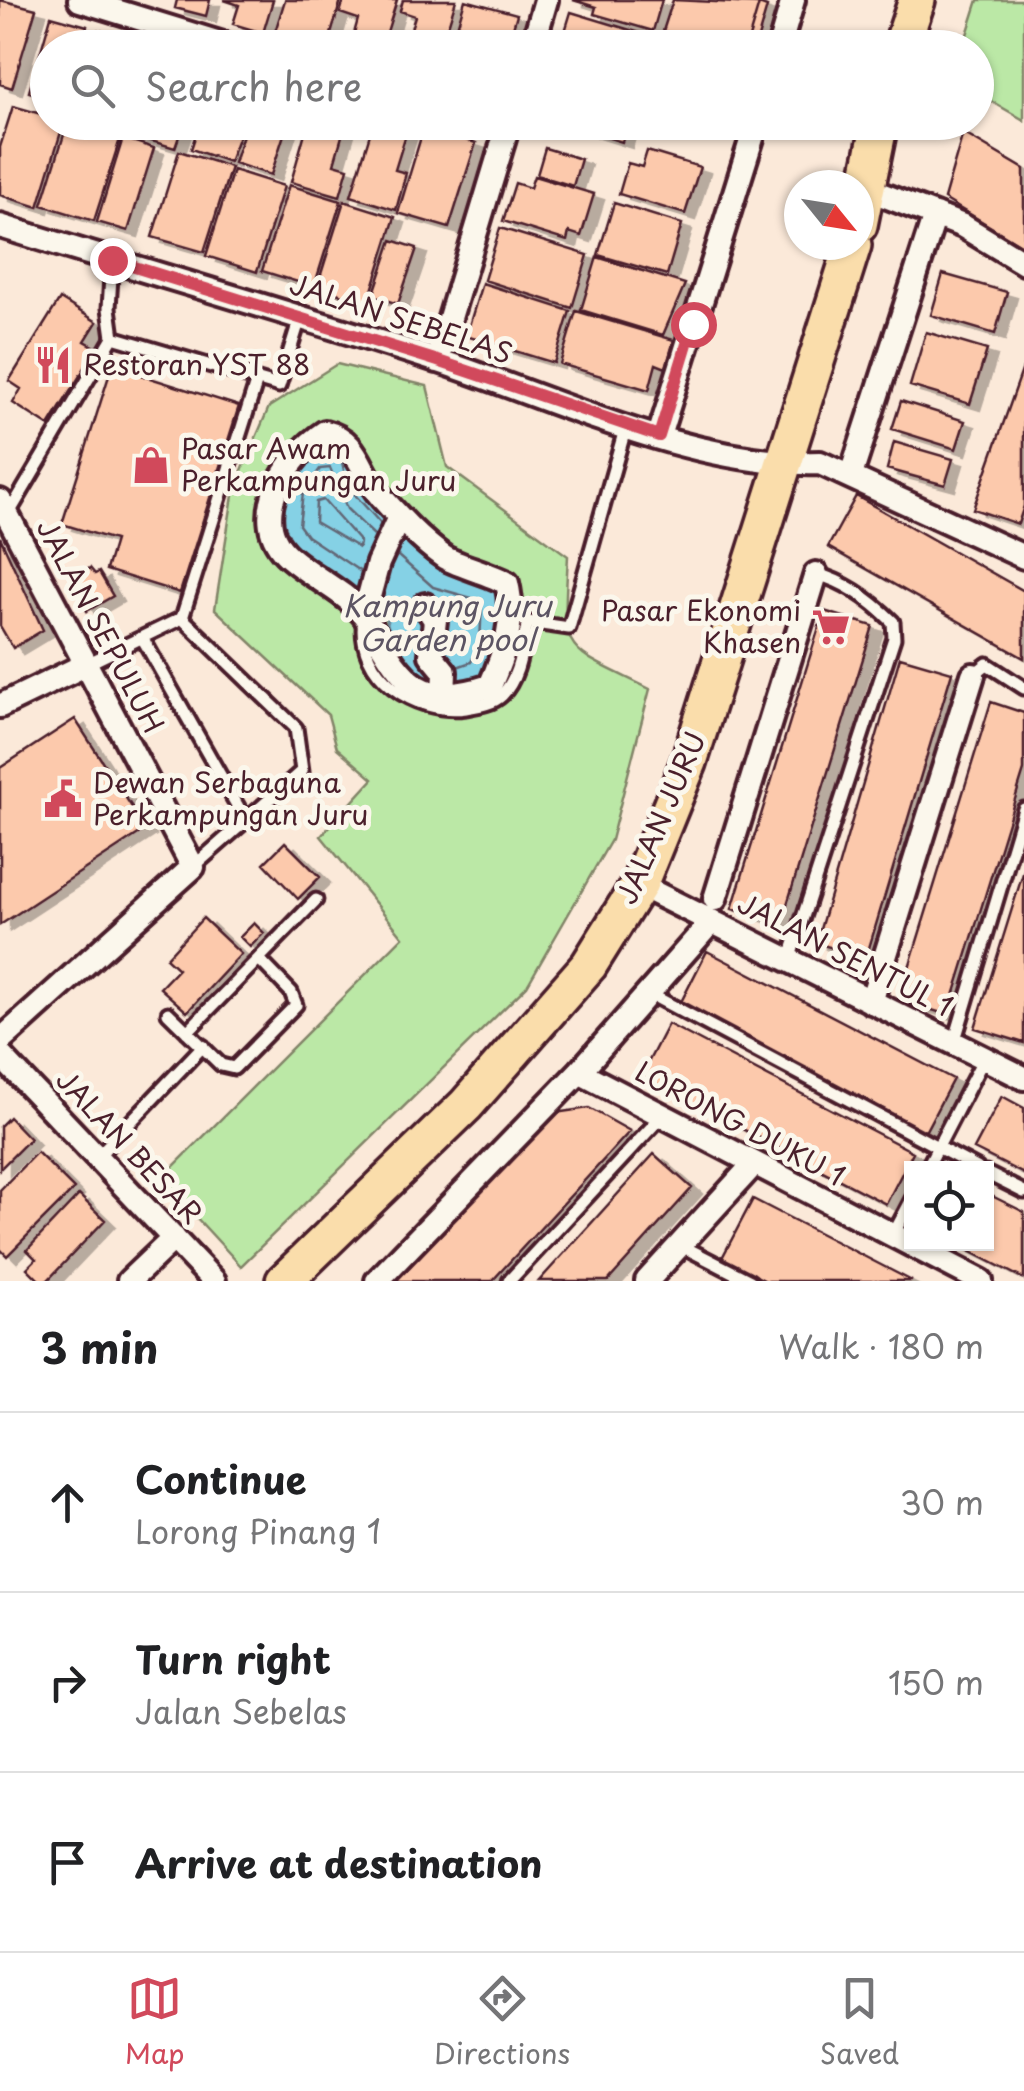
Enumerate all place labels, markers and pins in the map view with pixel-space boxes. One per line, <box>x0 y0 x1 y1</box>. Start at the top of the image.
place label: Restoran YST 88 <box>83 342 310 385</box>
restaurant icon: Restoran YST 88 <box>32 344 74 386</box>
place label: Pasar Awam Perkampungan Juru <box>181 426 456 501</box>
shop icon: Pasar Awam Perkampungan Juru <box>130 444 172 486</box>
place label: Pasar Ekonomi Khasen <box>601 588 801 663</box>
supermarket icon: Pasar Ekonomi Khasen <box>810 606 852 648</box>
place label: Dewan Serbaguna Perkampungan Juru <box>93 760 368 835</box>
public building icon: Dewan Serbaguna Perkampungan Juru <box>42 778 84 820</box>

